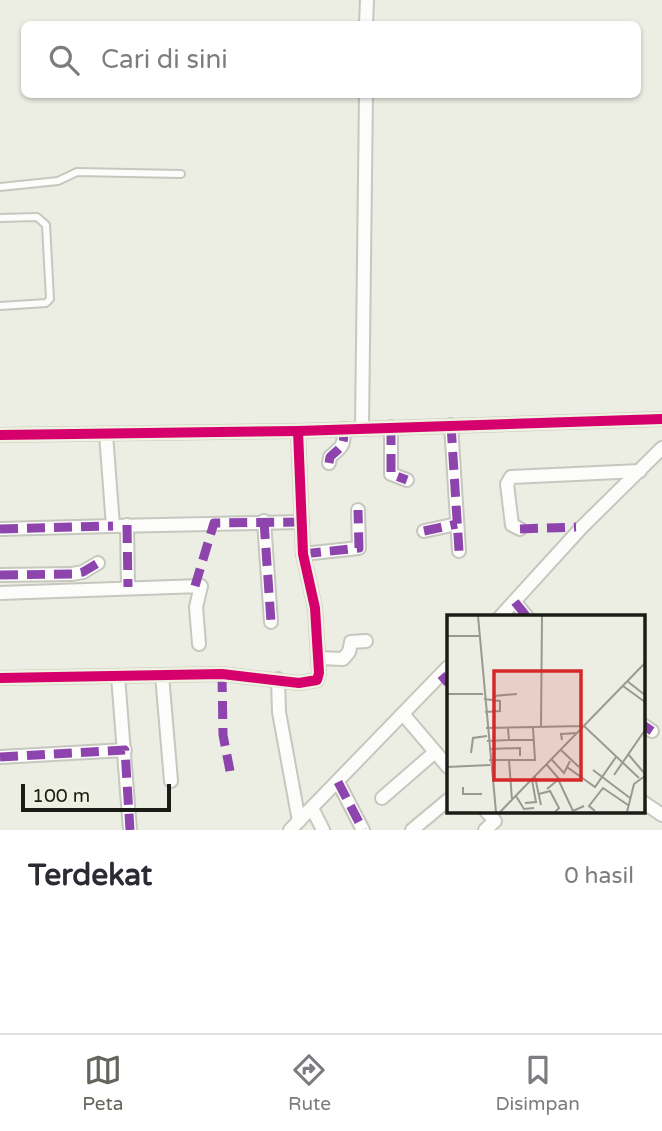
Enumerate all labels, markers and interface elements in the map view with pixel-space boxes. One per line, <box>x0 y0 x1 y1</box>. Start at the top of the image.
search box <box>21 21 641 98</box>
icon: search <box>45 41 83 79</box>
text: Cari di sini <box>101 44 228 75</box>
inset map <box>447 615 644 813</box>
scale bar <box>21 781 172 813</box>
text: 100 m <box>32 785 90 807</box>
text: Terdekat <box>28 857 152 894</box>
text: 0 hasil <box>564 862 634 890</box>
tab: Peta <box>82 1051 123 1115</box>
tab: Rute <box>288 1051 331 1115</box>
tab: Disimpan <box>495 1051 580 1115</box>

